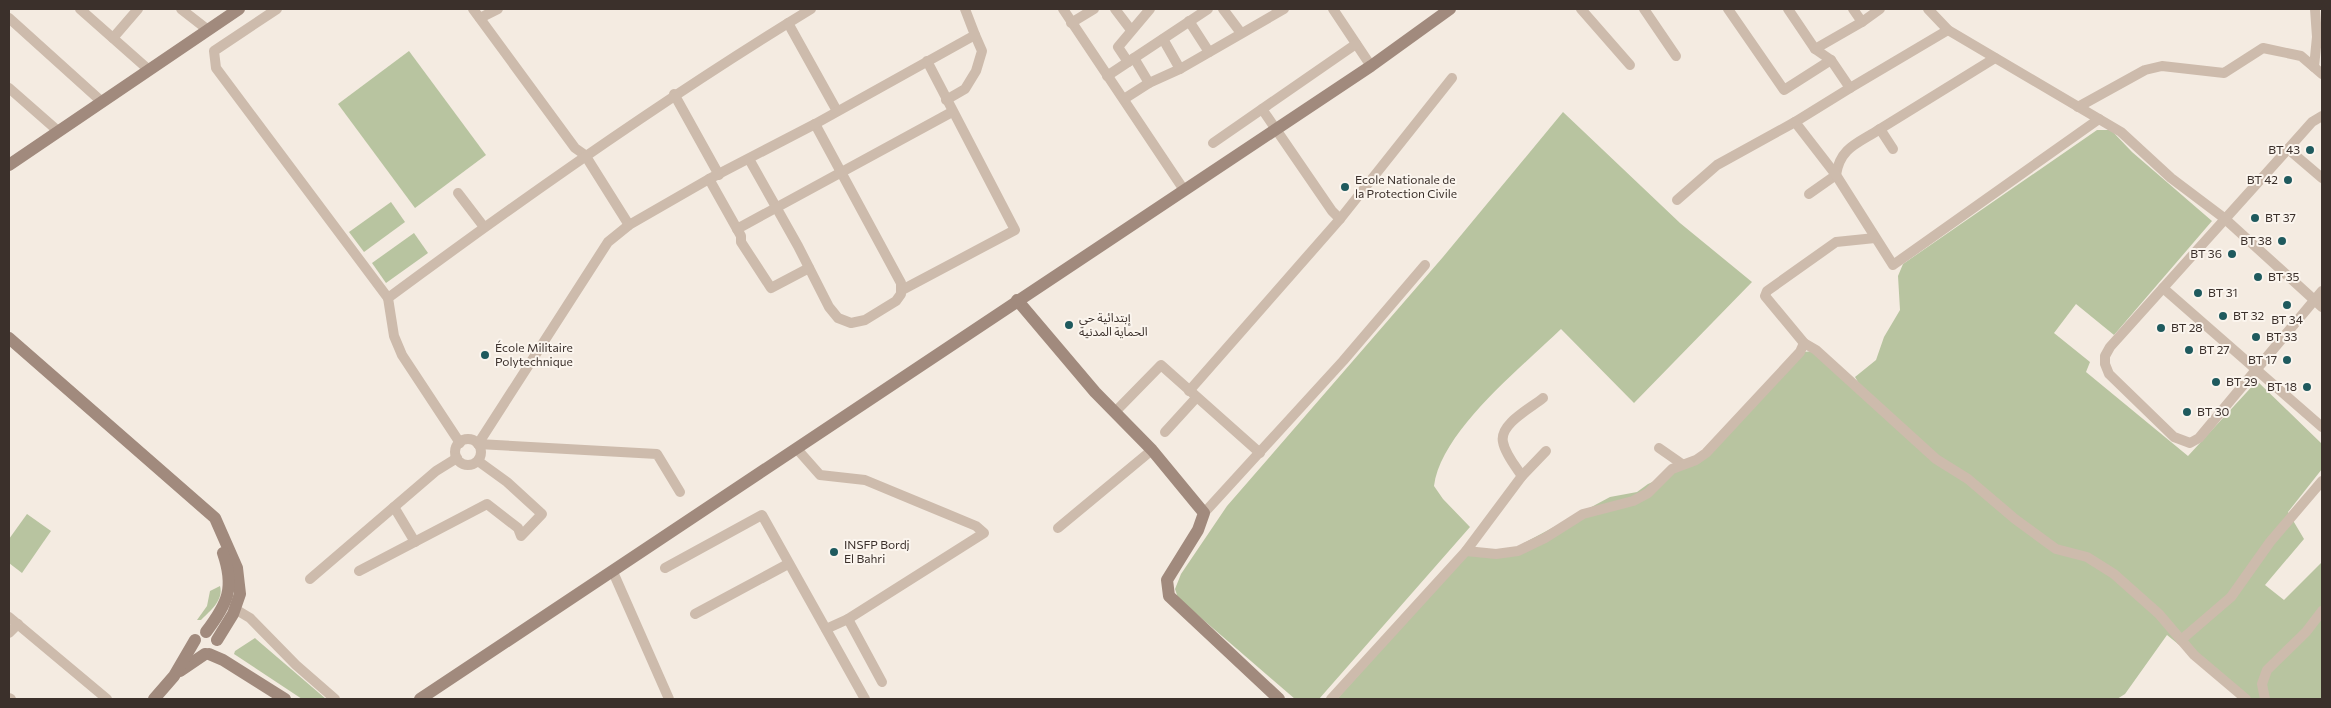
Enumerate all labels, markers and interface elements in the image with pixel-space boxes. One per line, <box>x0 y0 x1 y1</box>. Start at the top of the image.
place label: BT 43 <box>2268 142 2300 156</box>
marker: BT 43 <box>2304 144 2316 156</box>
place label: Ecole Nationale de la Protection Civile <box>1355 172 1457 200</box>
place label: BT 42 <box>2247 172 2278 186</box>
marker: BT 42 <box>2282 174 2294 186</box>
marker: Ecole Nationale de la Protection Civile <box>1339 181 1351 193</box>
place label: BT 37 <box>2265 210 2296 224</box>
marker: BT 37 <box>2249 212 2261 224</box>
place label: BT 38 <box>2240 233 2272 247</box>
marker: BT 38 <box>2276 235 2288 247</box>
place label: BT 36 <box>2190 246 2222 260</box>
marker: BT 36 <box>2226 248 2238 260</box>
place label: BT 35 <box>2268 269 2299 283</box>
marker: BT 35 <box>2252 271 2264 283</box>
place label: BT 31 <box>2208 285 2238 299</box>
marker: BT 31 <box>2192 287 2204 299</box>
marker: BT 34 <box>2281 299 2293 311</box>
place label: BT 32 <box>2233 308 2264 322</box>
place label: إبتدائية حي الحماية المدنية <box>1079 310 1148 339</box>
marker: BT 32 <box>2217 310 2229 322</box>
place label: BT 34 <box>2271 312 2303 326</box>
marker: إبتدائية حي الحماية المدنية <box>1063 319 1075 331</box>
place label: BT 28 <box>2171 320 2203 334</box>
marker: BT 28 <box>2155 322 2167 334</box>
place label: BT 33 <box>2266 329 2297 343</box>
marker: BT 33 <box>2250 331 2262 343</box>
place label: École Militaire Polytechnique <box>495 340 573 368</box>
place label: BT 27 <box>2199 342 2230 356</box>
marker: BT 27 <box>2183 344 2195 356</box>
marker: École Militaire Polytechnique <box>479 349 491 361</box>
place label: BT 17 <box>2248 352 2277 366</box>
marker: BT 17 <box>2281 354 2293 366</box>
place label: BT 29 <box>2226 374 2258 388</box>
marker: BT 29 <box>2210 376 2222 388</box>
place label: BT 18 <box>2267 379 2297 393</box>
marker: BT 18 <box>2301 381 2313 393</box>
place label: BT 30 <box>2197 404 2229 418</box>
marker: BT 30 <box>2181 406 2193 418</box>
place label: INSFP Bordj El Bahri <box>844 537 910 565</box>
marker: INSFP Bordj El Bahri <box>828 546 840 558</box>

